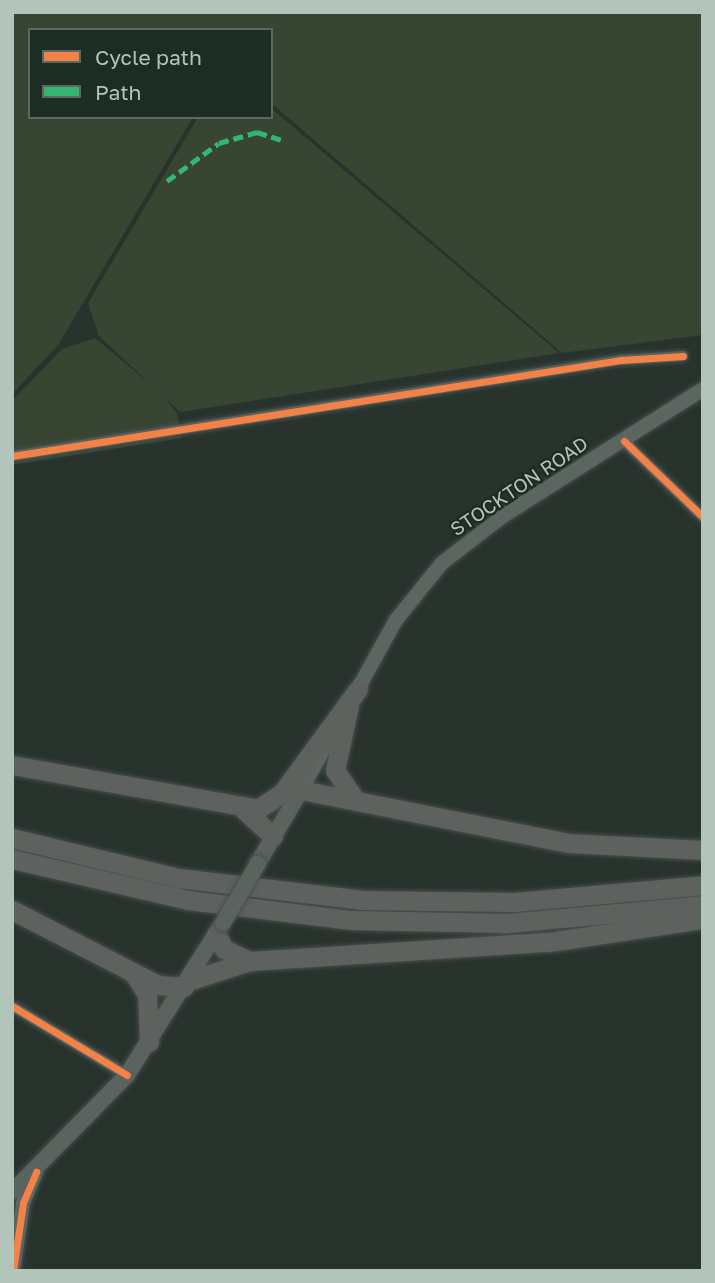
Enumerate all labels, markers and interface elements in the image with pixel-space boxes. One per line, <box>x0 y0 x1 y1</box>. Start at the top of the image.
legend <box>28 28 273 119</box>
text: Cycle path <box>95 44 202 70</box>
text: Path <box>95 79 142 105</box>
street label: STOCKTON ROAD <box>446 432 592 540</box>

